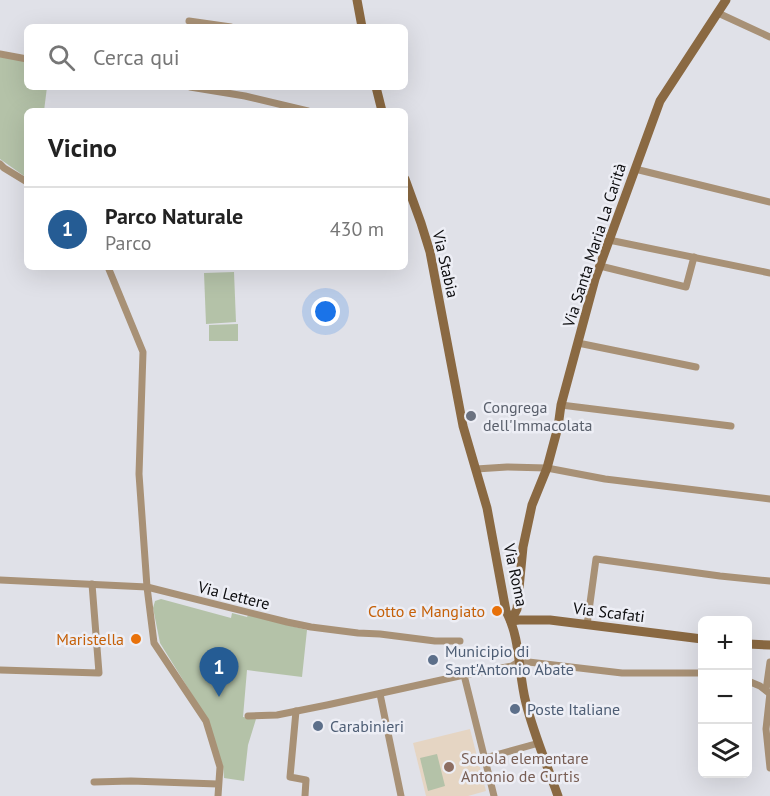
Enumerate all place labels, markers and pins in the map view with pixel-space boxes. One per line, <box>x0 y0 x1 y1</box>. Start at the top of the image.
place label: Congrega dell'Immacolata <box>483 397 593 435</box>
marker: Congrega dell'Immacolata <box>464 409 478 423</box>
place label: Cotto e Mangiato <box>368 601 485 621</box>
marker: Cotto e Mangiato <box>490 604 504 618</box>
place label: Maristella <box>56 629 124 649</box>
marker: Maristella <box>129 632 143 646</box>
place label: Municipio di Sant'Antonio Abate <box>445 641 574 679</box>
pin: 1 <box>200 648 238 697</box>
marker: Municipio di Sant'Antonio Abate <box>426 653 440 667</box>
place label: Poste Italiane <box>527 699 620 719</box>
marker: Poste Italiane <box>508 702 522 716</box>
place label: Carabinieri <box>330 716 404 736</box>
marker: Carabinieri <box>311 719 325 733</box>
place label: Scuola elementare Antonio de Curtis <box>461 748 589 786</box>
marker: Scuola elementare Antonio de Curtis <box>442 760 456 774</box>

